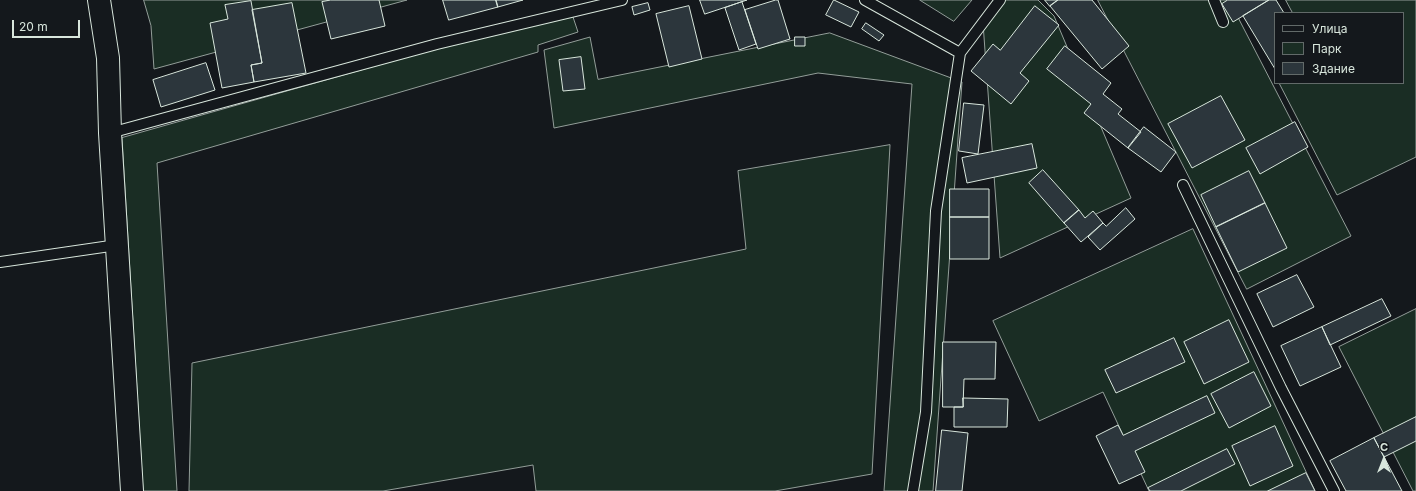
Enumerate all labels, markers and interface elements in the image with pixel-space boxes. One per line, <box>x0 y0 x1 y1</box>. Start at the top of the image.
scale bar <box>14 12 82 38</box>
legend <box>1274 12 1404 84</box>
text: 20 m <box>19 19 48 34</box>
text: Улица <box>1312 21 1347 36</box>
text: Парк <box>1312 41 1342 56</box>
text: Здание <box>1312 61 1355 76</box>
north arrow <box>1364 439 1404 479</box>
text: С <box>1380 440 1388 454</box>

